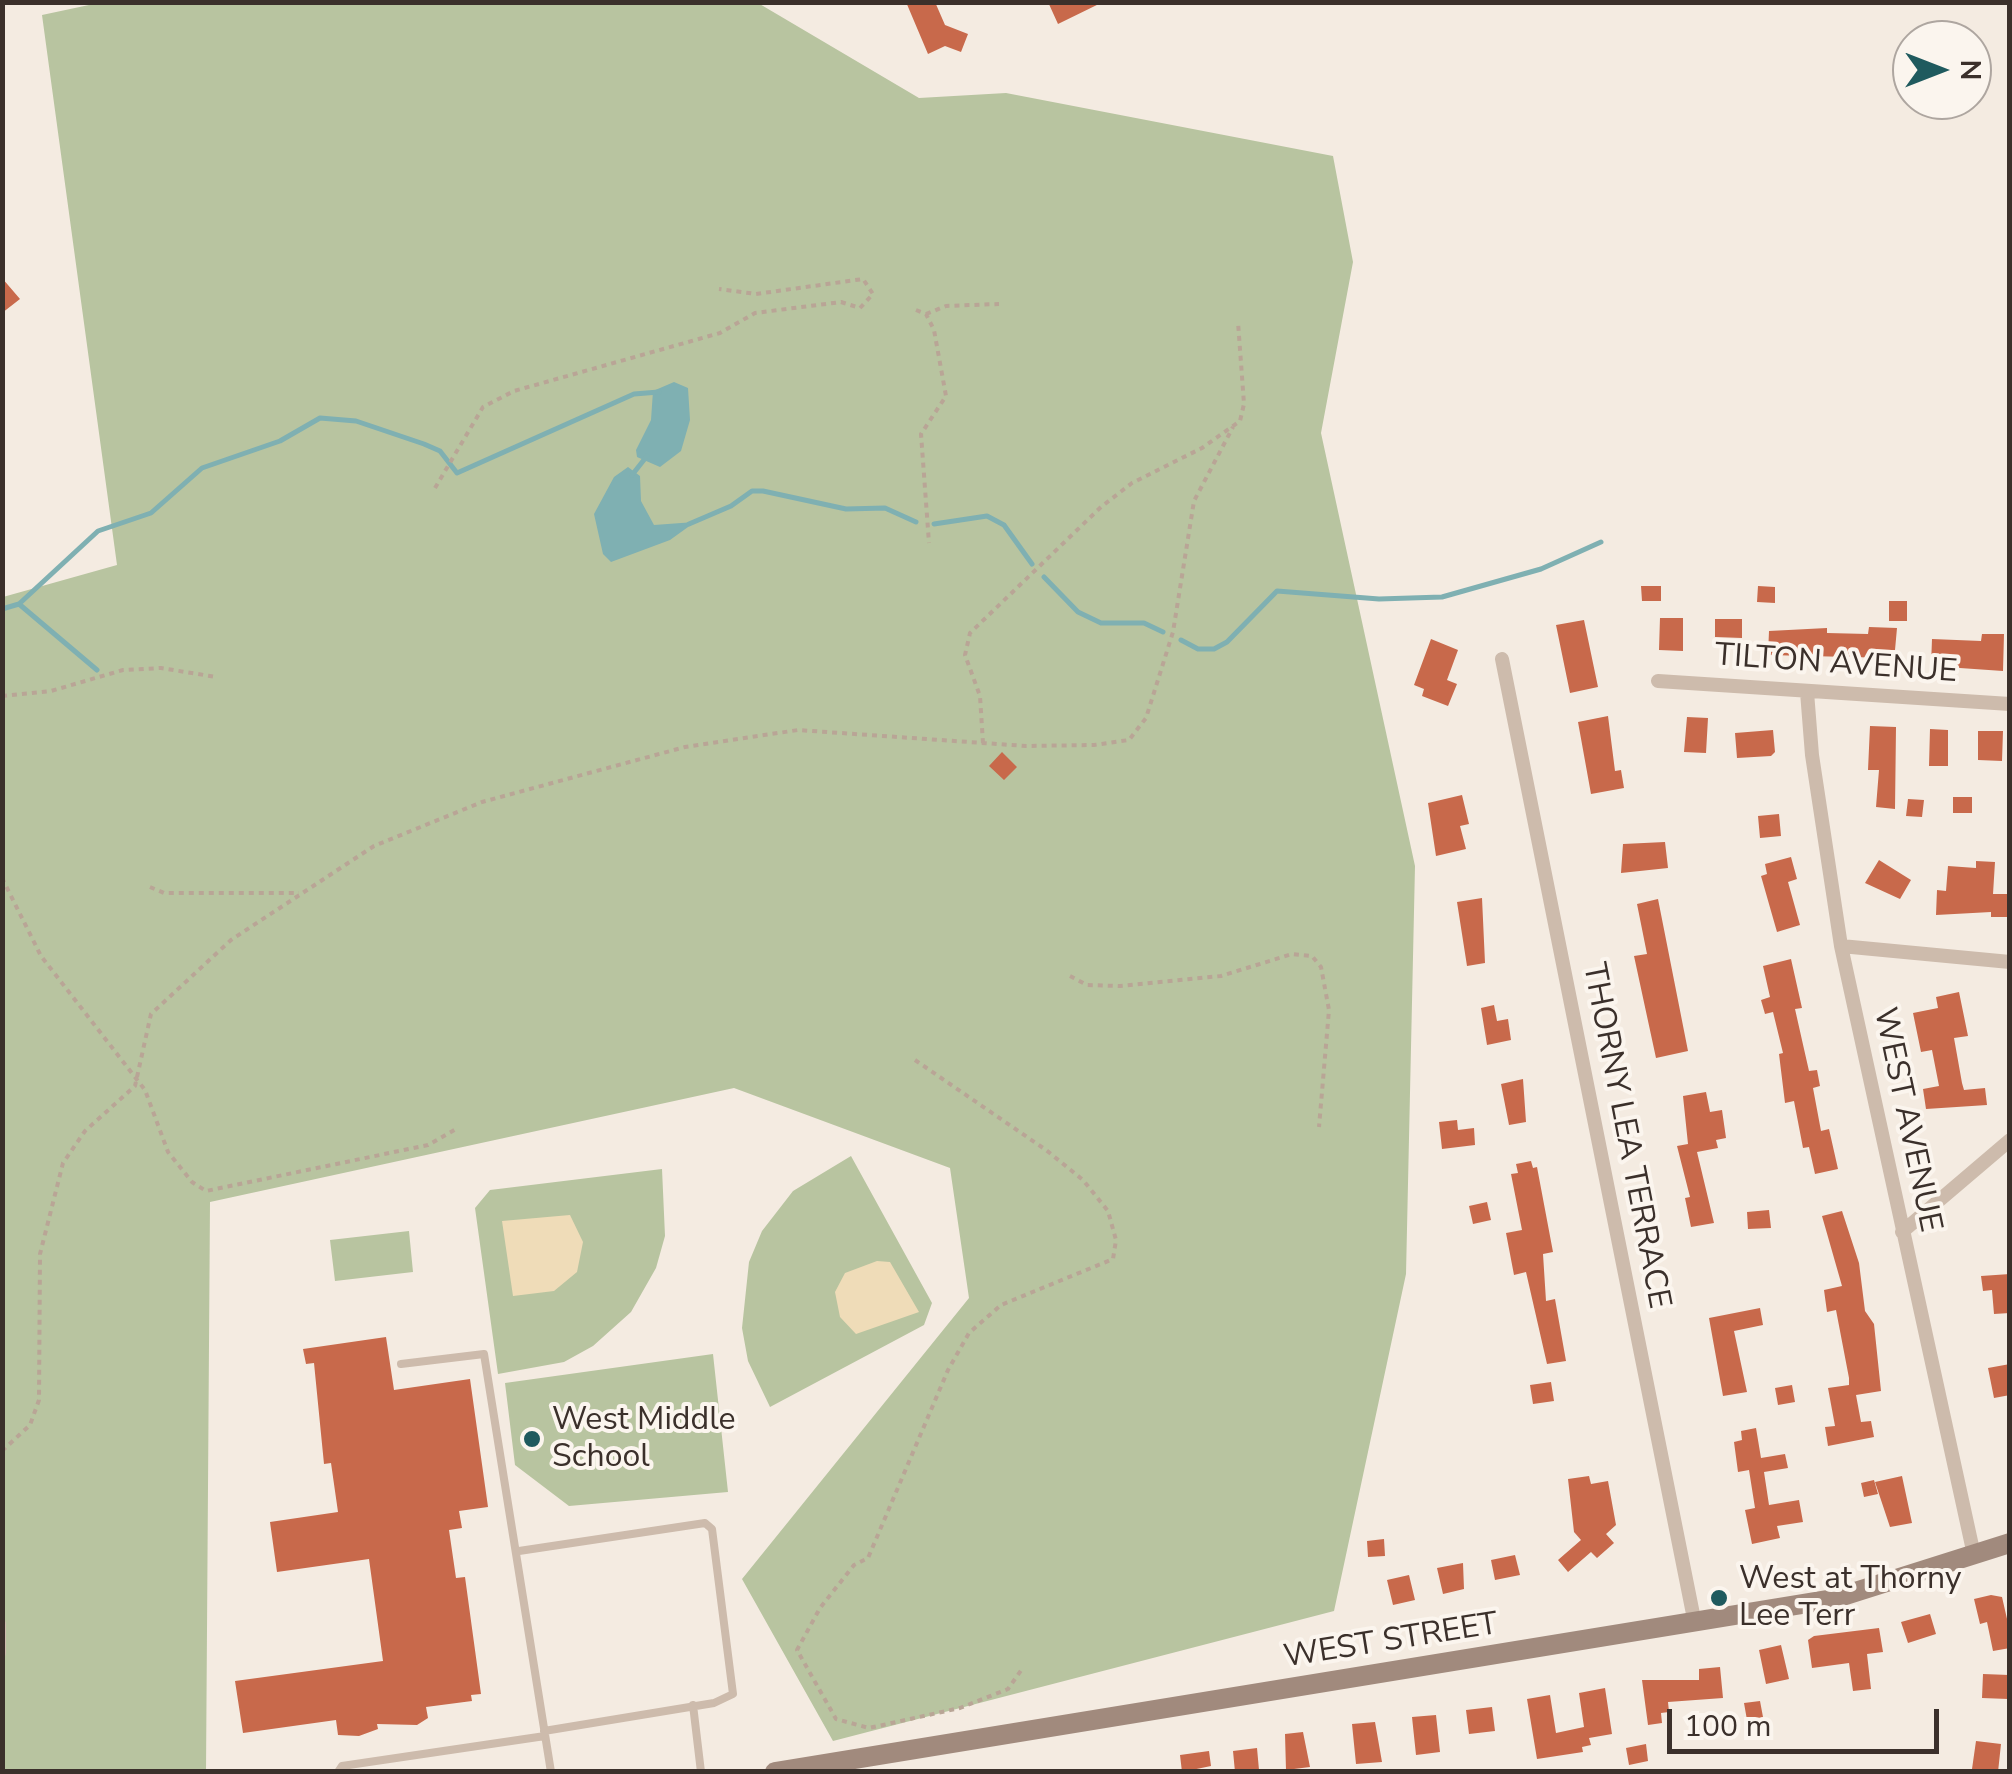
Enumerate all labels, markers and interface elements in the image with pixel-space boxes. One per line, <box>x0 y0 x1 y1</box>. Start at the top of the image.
north arrow <box>1892 20 1992 120</box>
text: N <box>1951 60 1989 80</box>
street label: TILTON AVENUE <box>1713 637 1959 693</box>
street label: THORNY LEA TERRACE <box>1573 960 1677 1312</box>
street label: WEST AVENUE <box>1864 1004 1948 1236</box>
place label: West Middle School <box>552 1402 735 1477</box>
marker: West Middle School <box>521 1428 543 1450</box>
place label: West at Thorny Lee Terr <box>1739 1561 1962 1636</box>
marker: West at Thorny Lee Terr <box>1708 1587 1730 1609</box>
street label: WEST STREET <box>1281 1606 1501 1678</box>
scale bar <box>1672 1689 1944 1751</box>
text: 100 m <box>1684 1706 1771 1747</box>

